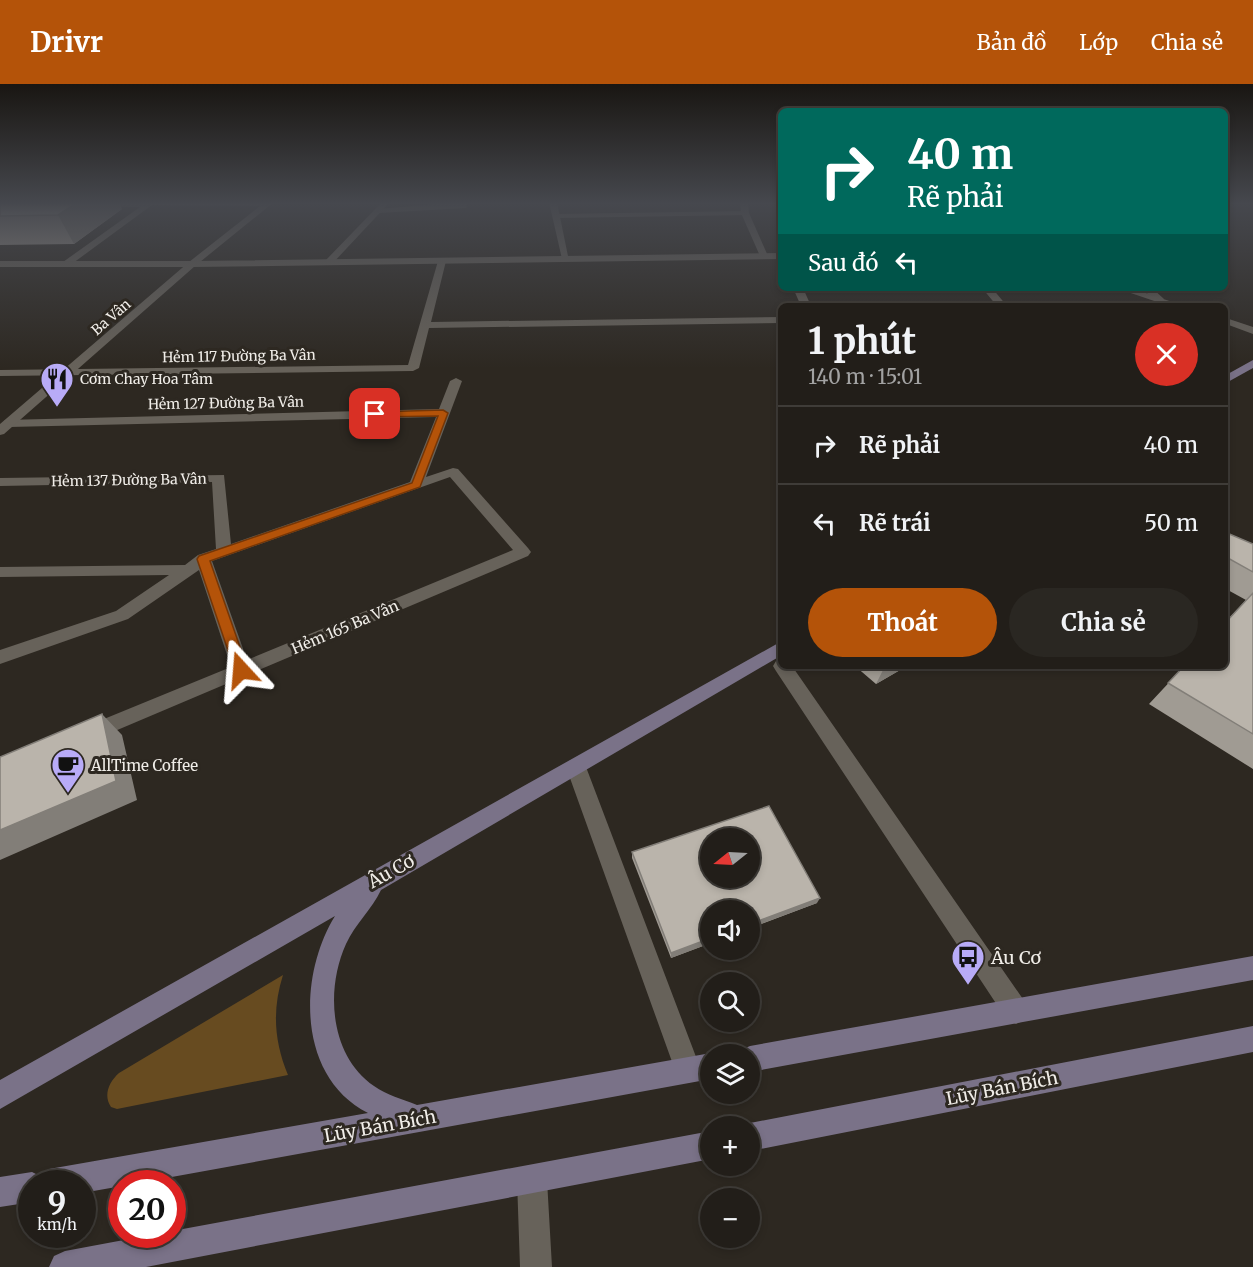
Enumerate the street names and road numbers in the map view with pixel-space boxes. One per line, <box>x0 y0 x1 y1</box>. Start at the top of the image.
street label: Ba Vân <box>88 295 134 339</box>
street label: Hẻm 117 Đường Ba Vân <box>162 346 316 366</box>
street label: Hẻm 127 Đường Ba Vân <box>148 393 304 413</box>
street label: Hẻm 137 Đường Ba Vân <box>51 470 207 490</box>
street label: Hẻm 165 Ba Vân <box>288 596 402 658</box>
street label: Âu Cơ <box>363 849 419 894</box>
street label: Lũy Bán Bích <box>944 1066 1060 1110</box>
street label: Lũy Bán Bích <box>322 1105 438 1147</box>

